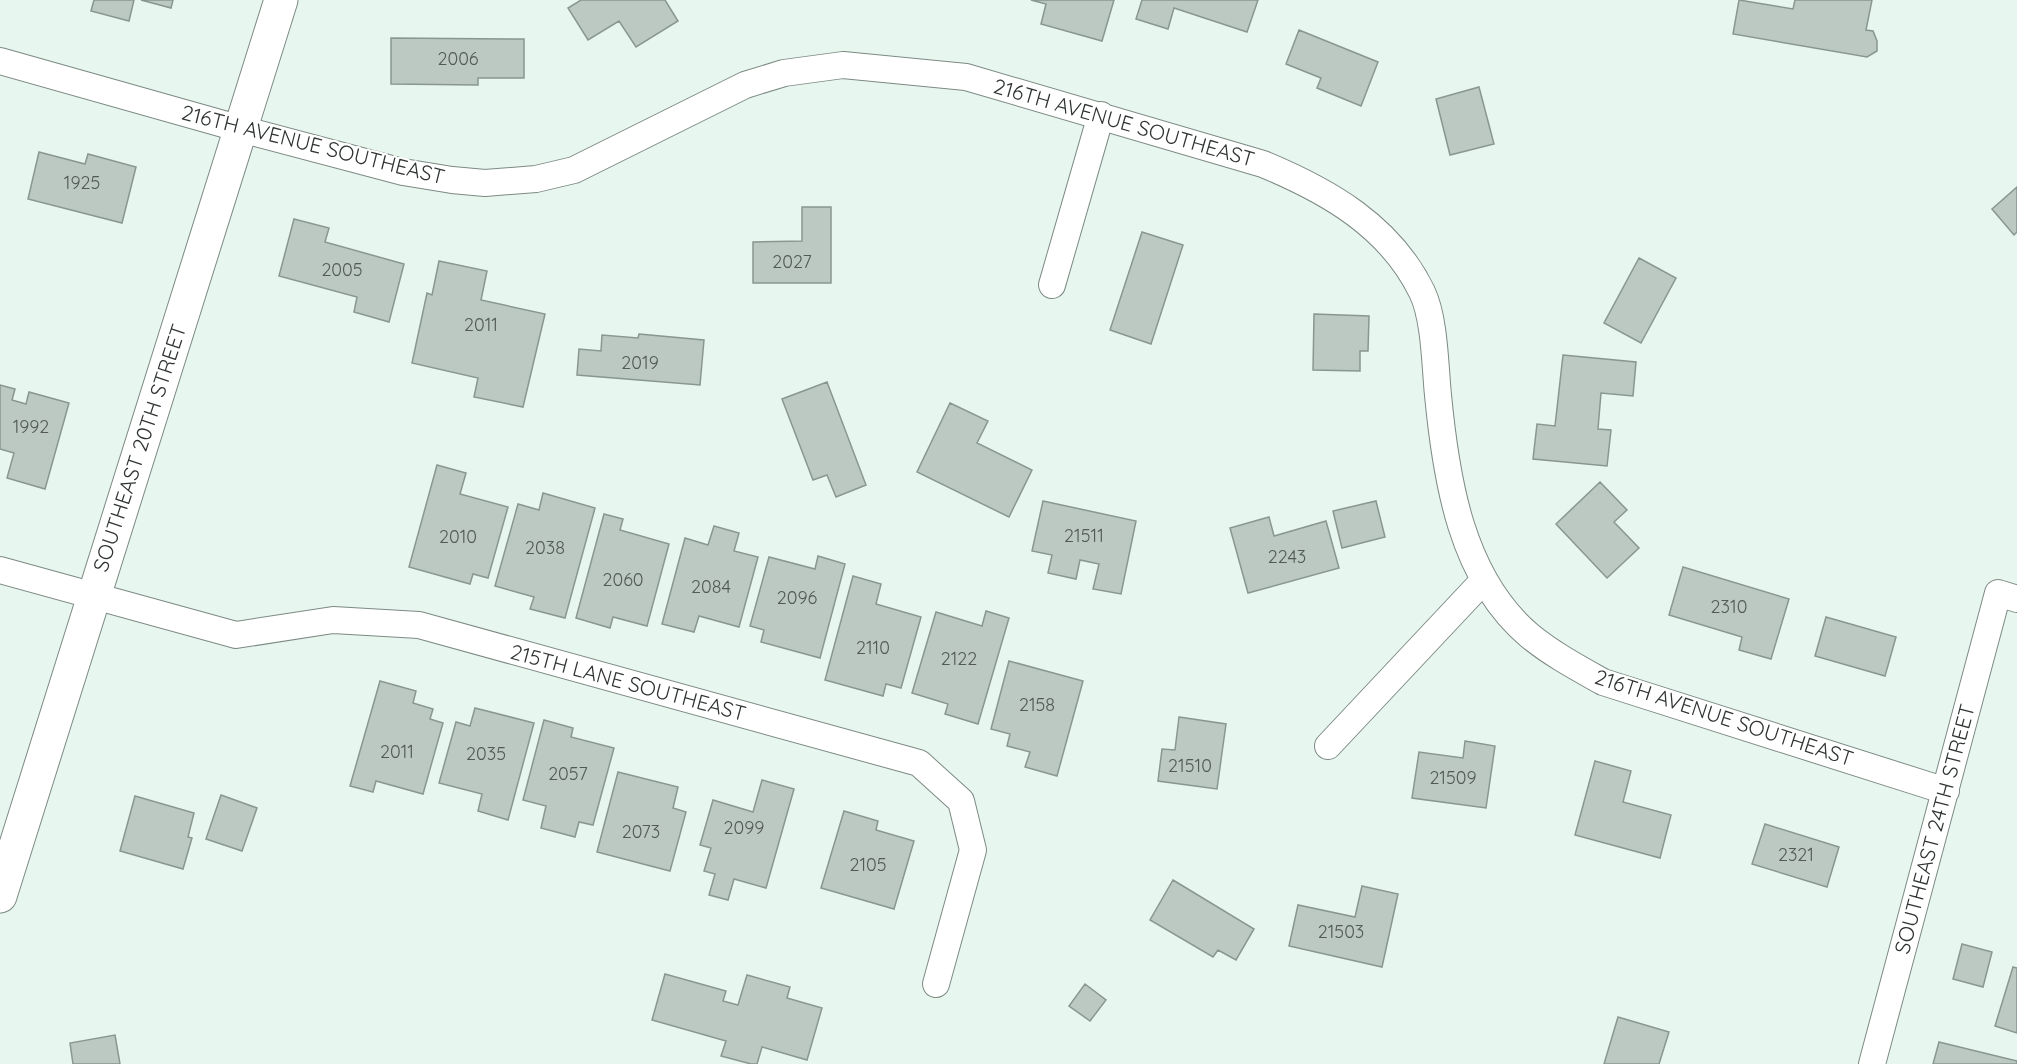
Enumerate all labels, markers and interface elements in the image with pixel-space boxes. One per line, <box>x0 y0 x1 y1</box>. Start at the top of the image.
house number: 2006 <box>437 47 479 70</box>
street label: 216TH AVENUE SOUTHEAST <box>991 72 1258 172</box>
street label: 216TH AVENUE SOUTHEAST <box>179 99 448 189</box>
house number: 1925 <box>64 171 100 194</box>
house number: 2027 <box>772 250 812 273</box>
house number: 2005 <box>321 258 363 281</box>
house number: 2011 <box>464 313 498 336</box>
street label: SOUTHEAST 20TH STREET <box>87 321 191 575</box>
house number: 2019 <box>621 351 659 374</box>
house number: 1992 <box>13 415 49 438</box>
house number: 21511 <box>1064 524 1104 547</box>
house number: 2010 <box>439 525 477 548</box>
house number: 2038 <box>525 536 565 559</box>
house number: 2243 <box>1268 545 1306 568</box>
house number: 2060 <box>602 568 644 591</box>
house number: 2084 <box>691 575 731 598</box>
house number: 2096 <box>777 586 818 609</box>
house number: 2310 <box>1711 595 1747 618</box>
house number: 2110 <box>856 636 890 659</box>
street label: 215TH LANE SOUTHEAST <box>508 638 749 726</box>
house number: 2122 <box>941 647 977 670</box>
street label: 216TH AVENUE SOUTHEAST <box>1592 663 1857 771</box>
house number: 2158 <box>1019 693 1055 716</box>
street label: SOUTHEAST 24TH STREET <box>1888 701 1980 956</box>
house number: 2011 <box>380 740 414 763</box>
house number: 2035 <box>466 742 506 765</box>
house number: 21510 <box>1168 754 1212 777</box>
house number: 2057 <box>548 762 588 785</box>
house number: 21509 <box>1429 766 1477 789</box>
house number: 2099 <box>724 816 764 839</box>
house number: 2073 <box>622 820 660 843</box>
house number: 2321 <box>1778 843 1814 866</box>
house number: 2105 <box>849 853 887 876</box>
house number: 21503 <box>1318 920 1364 943</box>

